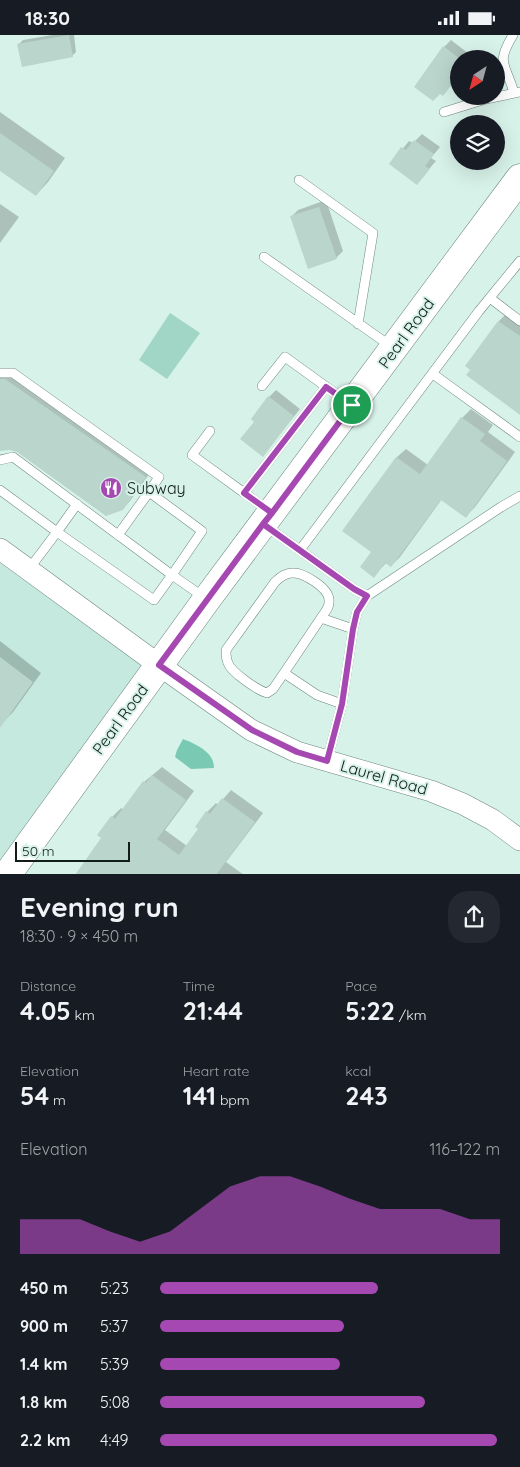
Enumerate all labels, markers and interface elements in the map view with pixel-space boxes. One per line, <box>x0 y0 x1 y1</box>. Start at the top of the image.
text: 18:30 <box>25 6 70 30</box>
north arrow <box>450 50 505 105</box>
map controls <box>450 50 505 170</box>
button: layers <box>450 115 505 170</box>
street label: Pearl Road <box>374 294 438 372</box>
pin <box>331 384 373 426</box>
icon: arrive <box>338 391 366 419</box>
restaurant icon: Subway <box>99 476 123 500</box>
place label: Subway <box>127 478 186 498</box>
street label: Pearl Road <box>88 680 152 758</box>
street label: Laurel Road <box>338 755 430 799</box>
scale bar <box>15 839 130 863</box>
text: 50 m <box>22 842 55 860</box>
text: Evening run <box>20 889 179 924</box>
button: share <box>448 891 500 943</box>
text: 18:30 · 9 × 450 m <box>20 926 138 946</box>
text: Distance <box>20 977 76 995</box>
text: Time <box>183 977 215 995</box>
text: Pace <box>345 977 377 995</box>
text: 4.05 <box>20 995 71 1026</box>
text: 21:44 <box>183 995 243 1026</box>
text: 5:22 <box>345 995 395 1026</box>
text: km <box>71 1006 95 1024</box>
text: /km <box>395 1006 426 1024</box>
text: Elevation <box>20 1062 79 1080</box>
text: Heart rate <box>183 1062 249 1080</box>
text: kcal <box>345 1062 371 1080</box>
text: 54 <box>20 1080 49 1111</box>
text: 141 <box>183 1080 216 1111</box>
text: 243 <box>345 1080 388 1111</box>
text: m <box>49 1091 66 1109</box>
text: bpm <box>216 1091 250 1109</box>
text: Elevation <box>20 1139 87 1159</box>
text: 116–122 m <box>430 1139 500 1159</box>
text: 450 m <box>20 1278 68 1298</box>
text: 5:23 <box>100 1278 129 1298</box>
text: 900 m <box>20 1316 68 1336</box>
text: 5:37 <box>100 1316 128 1336</box>
text: 1.4 km <box>20 1354 67 1374</box>
text: 5:39 <box>100 1354 129 1374</box>
text: 1.8 km <box>20 1392 67 1412</box>
text: 5:08 <box>100 1392 130 1412</box>
text: 2.2 km <box>20 1430 71 1450</box>
text: 4:49 <box>100 1430 128 1450</box>

